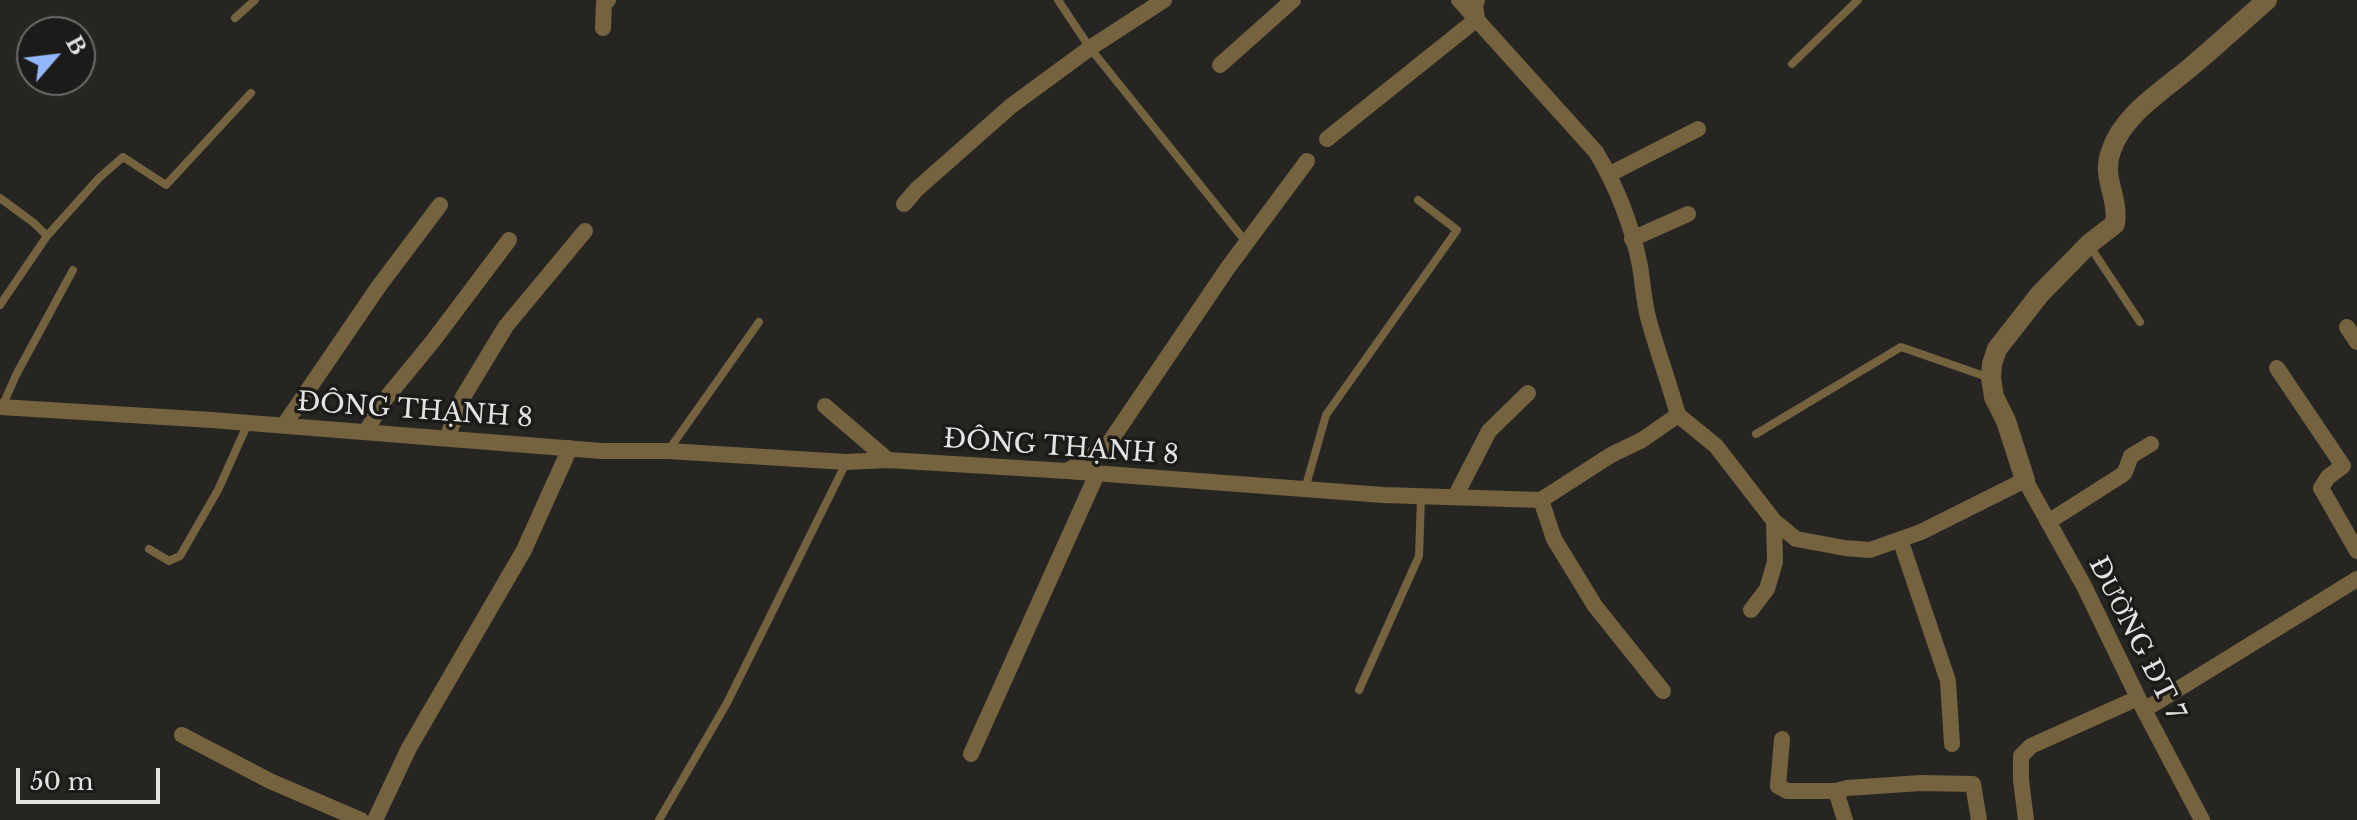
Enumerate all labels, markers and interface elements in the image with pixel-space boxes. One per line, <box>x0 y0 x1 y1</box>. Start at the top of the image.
north arrow <box>16 16 96 96</box>
text: B <box>60 31 92 60</box>
street label: ĐÔNG THẠNH 8 <box>296 387 534 435</box>
street label: ĐÔNG THẠNH 8 <box>942 424 1180 472</box>
street label: ĐƯỜNG ĐT 7 <box>2081 552 2191 726</box>
scale bar <box>20 752 164 802</box>
text: 50 m <box>30 767 93 796</box>

